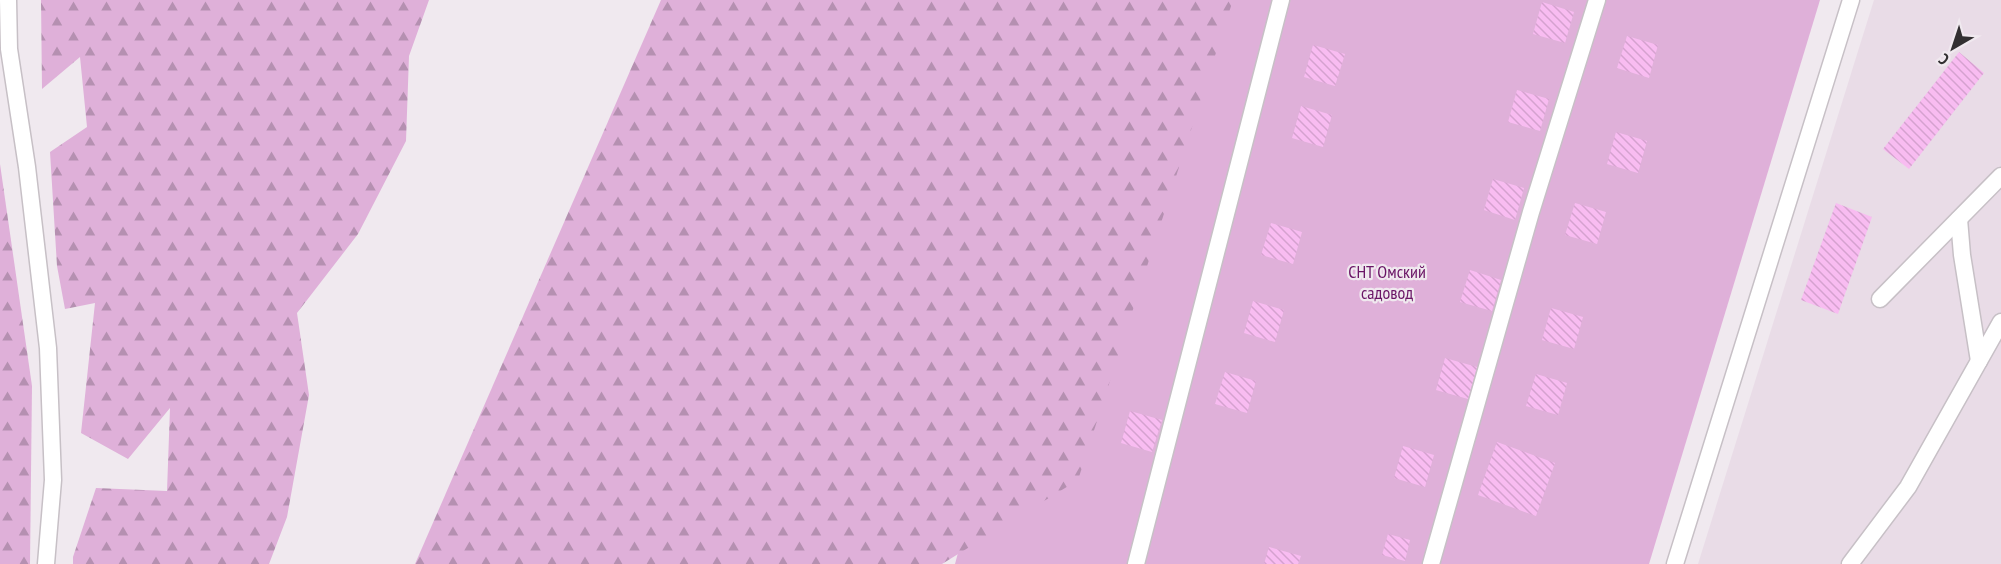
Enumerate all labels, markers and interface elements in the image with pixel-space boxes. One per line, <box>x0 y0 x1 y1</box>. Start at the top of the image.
north arrow <box>1923 18 1983 78</box>
text: С <box>1934 49 1953 70</box>
park label: СНТ Омский садовод <box>1348 260 1426 304</box>

